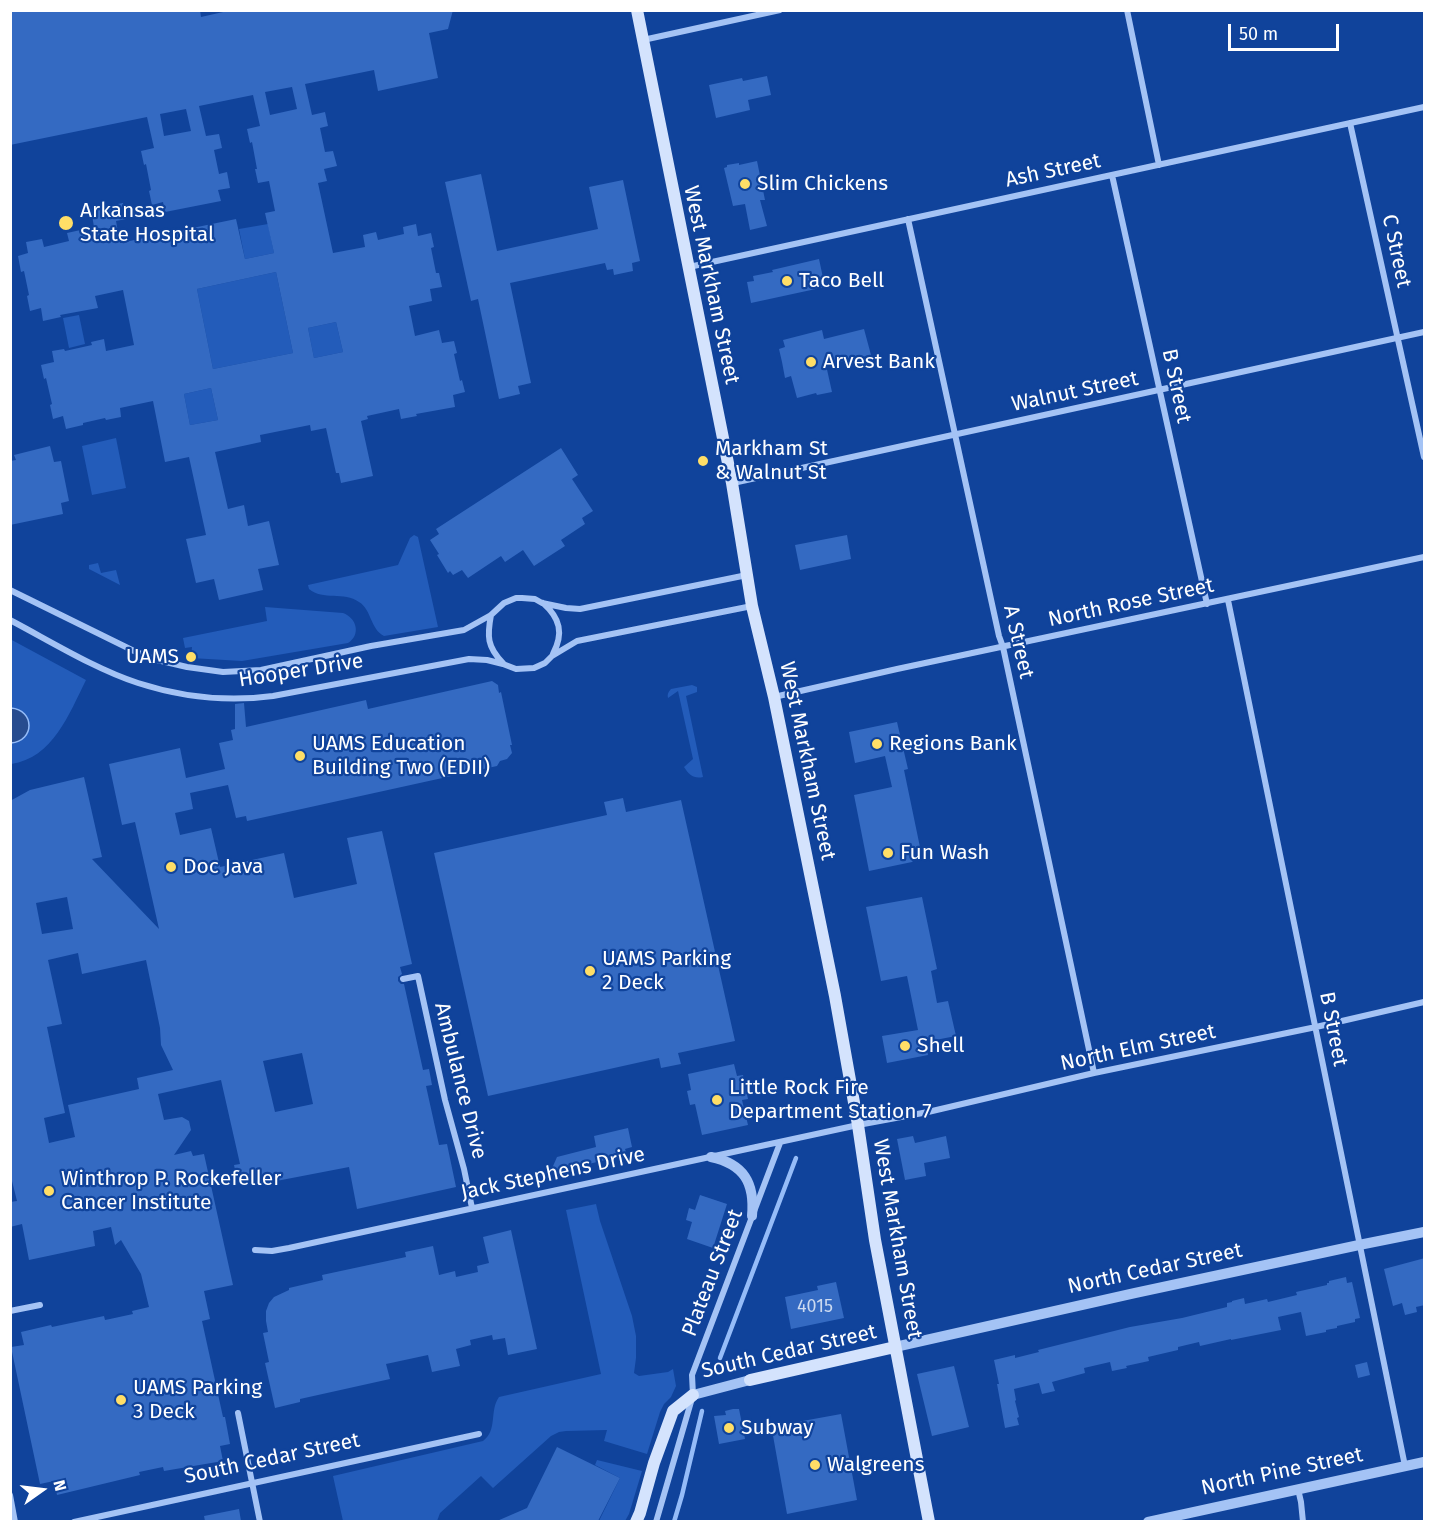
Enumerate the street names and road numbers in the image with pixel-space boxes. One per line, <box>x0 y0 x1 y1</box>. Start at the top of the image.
street label: Ash Street <box>1003 149 1103 193</box>
street label: West Markham Street <box>678 183 744 387</box>
street label: C Street <box>1376 212 1416 290</box>
street label: B Street <box>1156 347 1196 425</box>
street label: Walnut Street <box>1009 366 1141 418</box>
street label: North Rose Street <box>1046 573 1216 633</box>
street label: A Street <box>997 603 1039 681</box>
street label: Hooper Drive <box>237 649 365 693</box>
street label: West Markham Street <box>774 659 840 863</box>
street label: B Street <box>1313 990 1353 1068</box>
street label: Ambulance Drive <box>428 1000 492 1162</box>
street label: North Elm Street <box>1058 1019 1218 1077</box>
street label: West Markham Street <box>867 1137 927 1341</box>
street label: Jack Stephens Drive <box>459 1142 647 1206</box>
street label: Plateau Street <box>677 1206 749 1340</box>
street label: North Cedar Street <box>1066 1238 1244 1300</box>
street label: South Cedar Street <box>699 1320 879 1384</box>
street label: South Cedar Street <box>182 1428 362 1490</box>
street label: North Pine Street <box>1199 1443 1365 1501</box>

